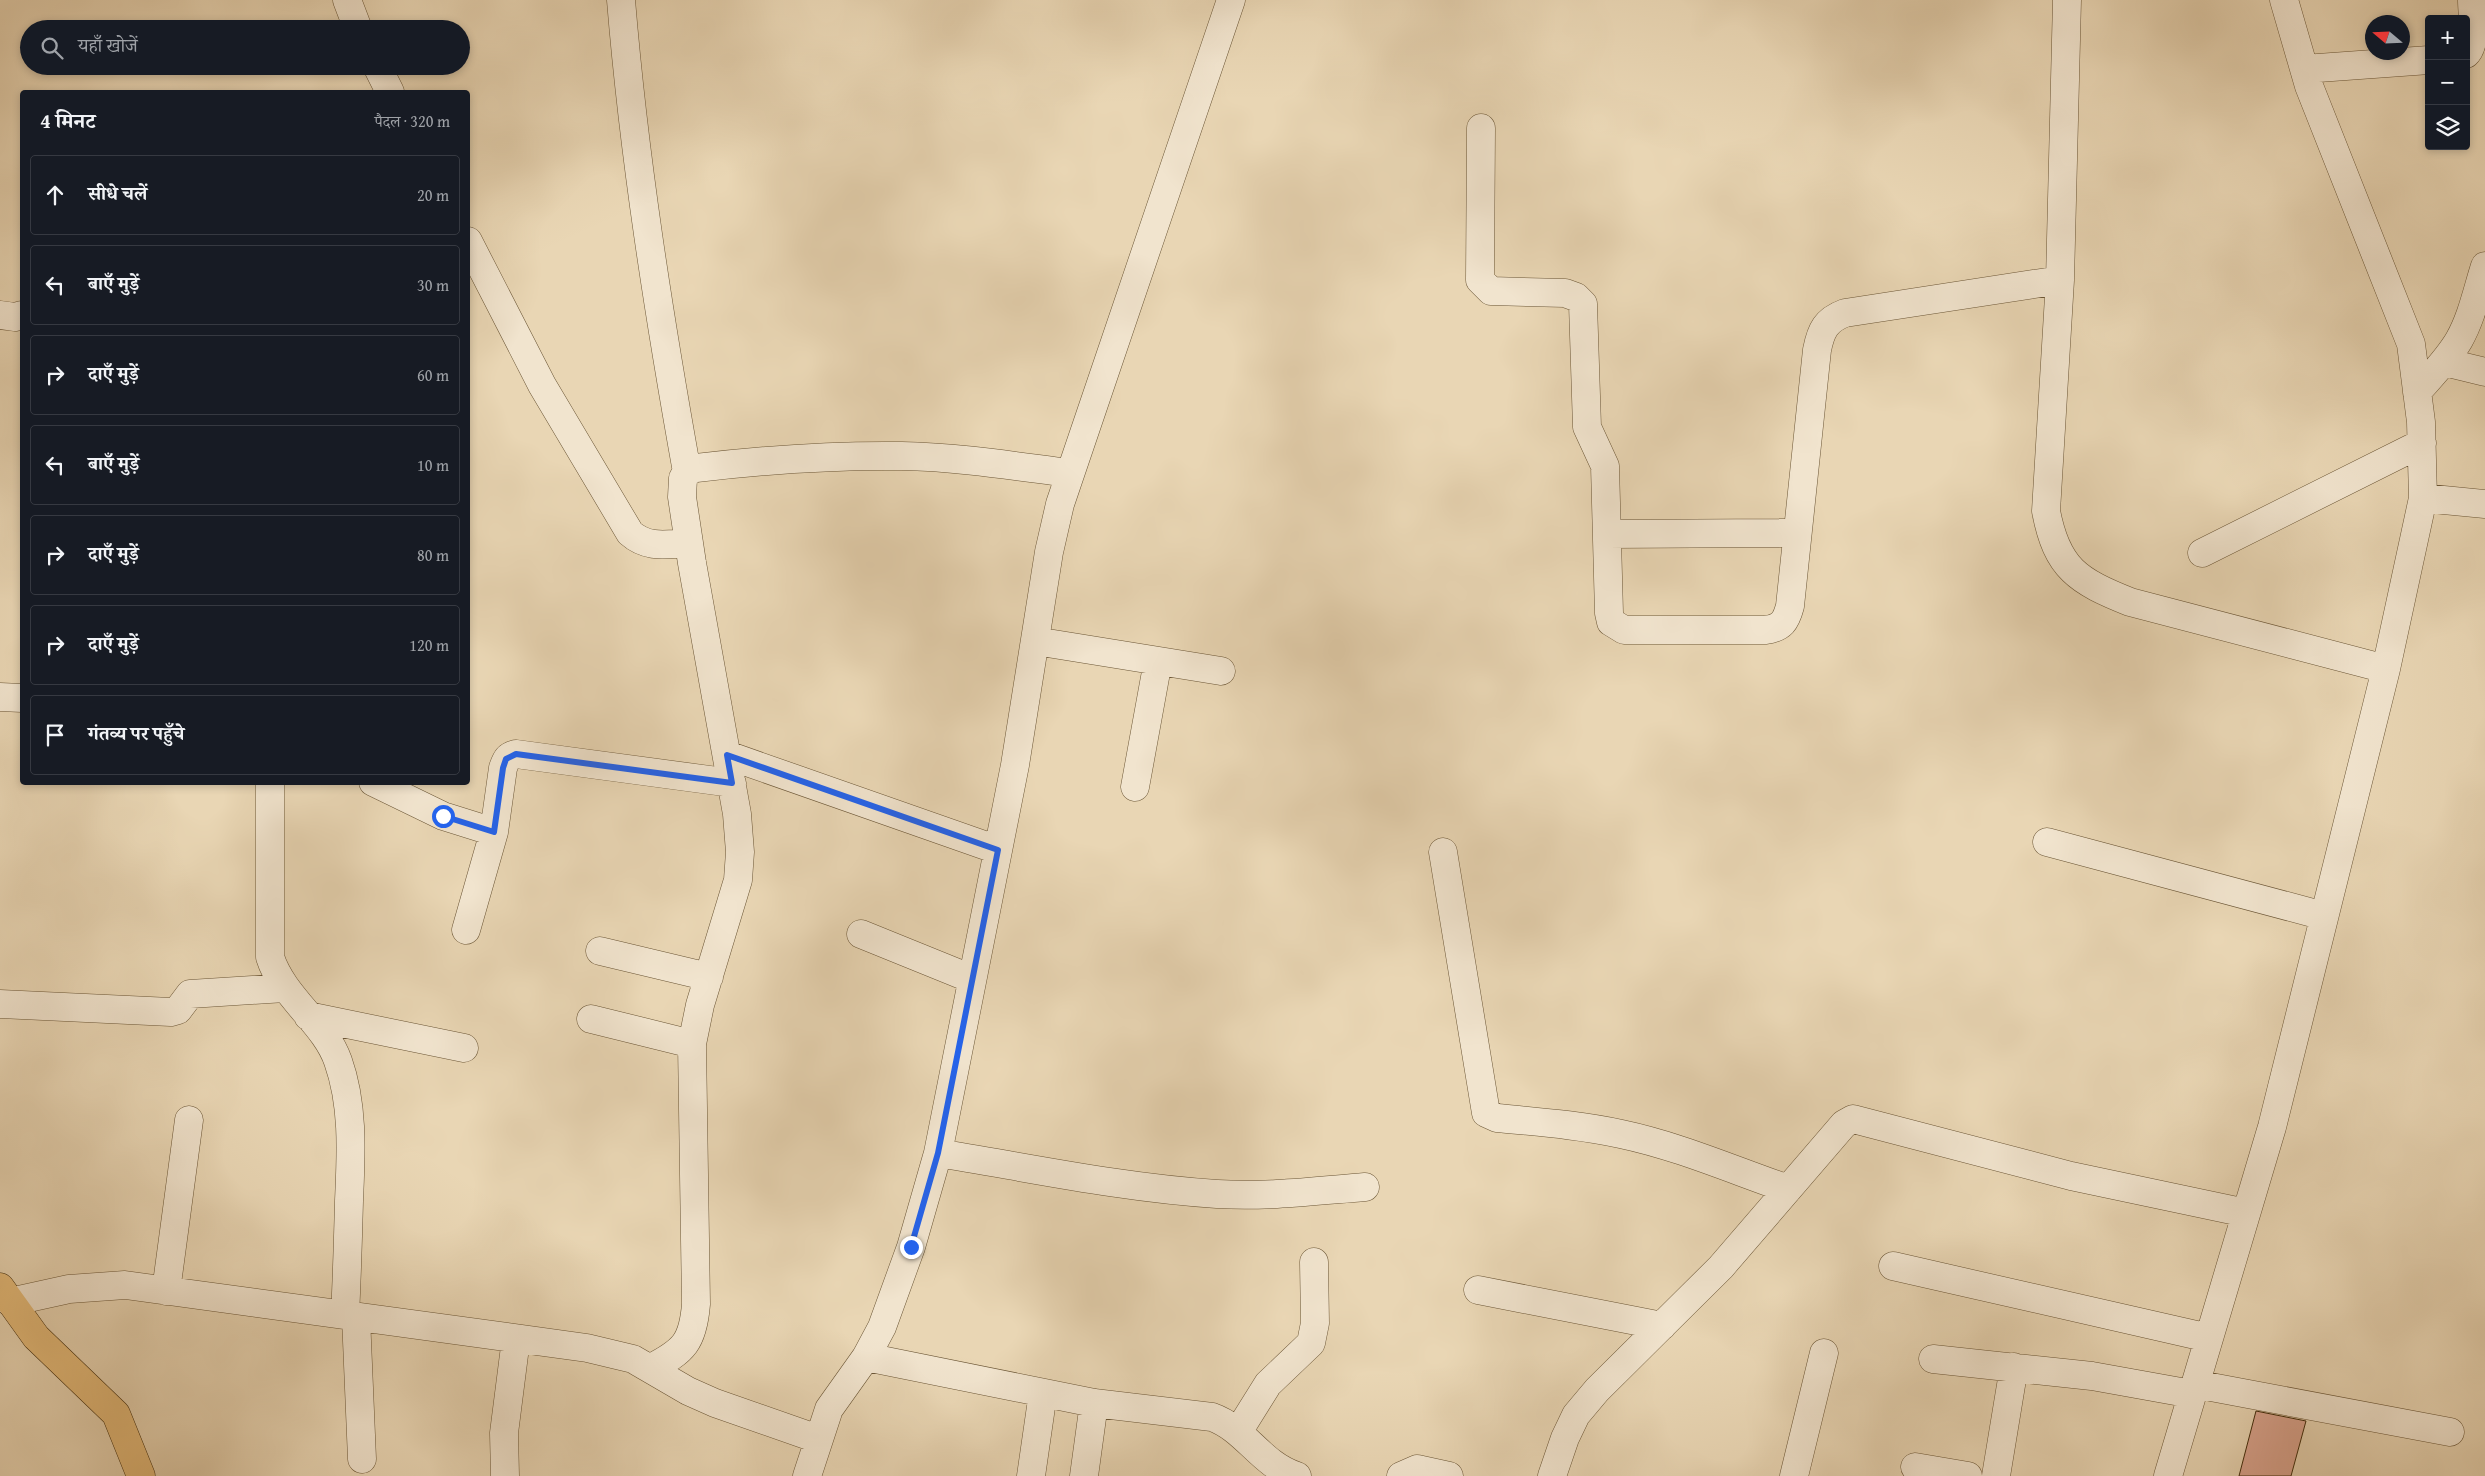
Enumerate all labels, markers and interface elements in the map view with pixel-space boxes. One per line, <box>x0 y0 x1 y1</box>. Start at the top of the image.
north arrow <box>2365 15 2410 60</box>
map controls <box>2425 15 2470 150</box>
button: + <box>2425 15 2470 60</box>
search box <box>20 20 470 75</box>
text: यहाँ खोजें <box>78 31 138 59</box>
icon: search <box>38 34 66 62</box>
button: − <box>2425 60 2470 105</box>
text: 4 मिनट <box>40 105 95 136</box>
button: layers <box>2425 105 2470 150</box>
text: पैदल · 320 m <box>374 109 450 133</box>
text: सीधे चलें <box>88 179 147 207</box>
icon: ahead <box>41 181 69 209</box>
text: 20 m <box>417 183 449 207</box>
text: बाएँ मुड़ें <box>88 269 139 297</box>
icon: left <box>41 271 69 299</box>
text: 30 m <box>417 273 449 297</box>
text: दाएँ मुड़ें <box>88 359 139 387</box>
icon: right <box>41 361 69 389</box>
text: 60 m <box>417 363 449 387</box>
text: बाएँ मुड़ें <box>88 449 139 477</box>
icon: left <box>41 451 69 479</box>
text: 10 m <box>417 453 449 477</box>
text: दाएँ मुड़ें <box>88 539 139 567</box>
icon: right <box>41 541 69 569</box>
text: 80 m <box>417 543 449 567</box>
text: दाएँ मुड़ें <box>88 629 139 657</box>
icon: right <box>41 631 69 659</box>
text: 120 m <box>409 633 449 657</box>
text: गंतव्य पर पहुँचे <box>88 719 184 747</box>
icon: arrive <box>41 721 69 749</box>
route start <box>432 805 455 828</box>
route end <box>900 1236 923 1259</box>

